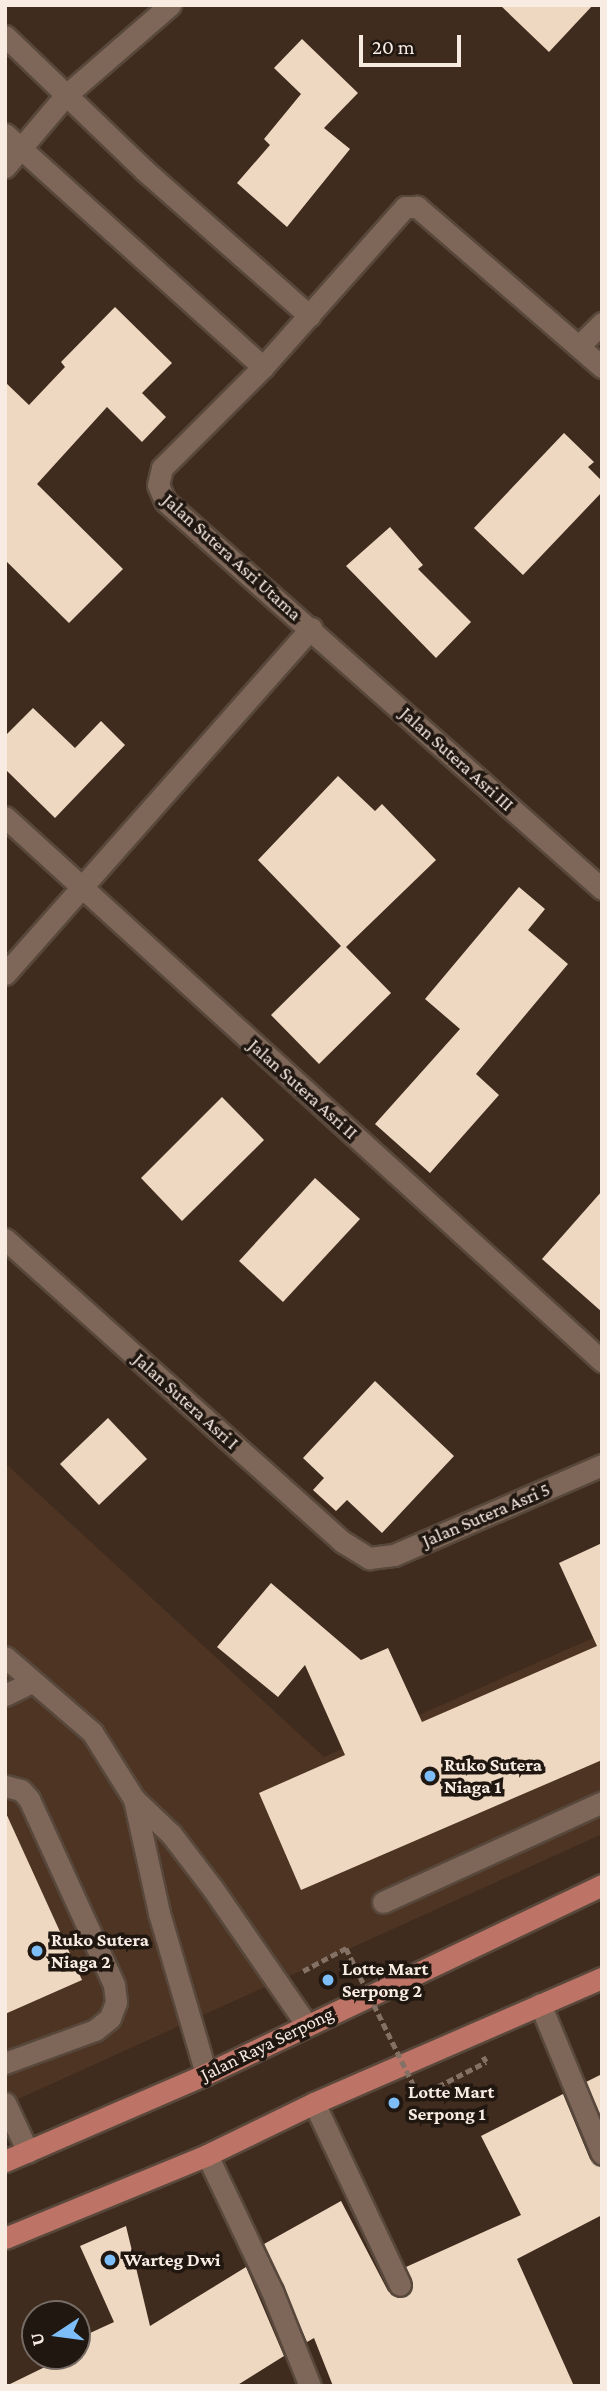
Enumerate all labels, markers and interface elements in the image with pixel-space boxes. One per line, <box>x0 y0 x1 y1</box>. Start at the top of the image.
scale bar <box>362 21 463 65</box>
text: 20 m <box>372 35 415 59</box>
street label: Jalan Sutera Asri Utama <box>158 489 306 625</box>
street label: Jalan Sutera Asri III <box>395 702 519 816</box>
street label: Jalan Sutera Asri II <box>244 1034 362 1144</box>
street label: Jalan Sutera Asri I <box>129 1348 243 1454</box>
street label: Jalan Sutera Asri 5 <box>419 1478 553 1552</box>
place label: Ruko Sutera Niaga 1 <box>444 1754 542 1798</box>
marker: Ruko Sutera Niaga 1 <box>422 1768 438 1784</box>
place label: Ruko Sutera Niaga 2 <box>51 1929 149 1973</box>
marker: Ruko Sutera Niaga 2 <box>29 1943 45 1959</box>
place label: Lotte Mart Serpong 2 <box>342 1958 428 2002</box>
marker: Lotte Mart Serpong 2 <box>320 1972 336 1988</box>
street label: Jalan Raya Serpong <box>197 2002 337 2086</box>
place label: Lotte Mart Serpong 1 <box>408 2081 494 2125</box>
marker: Lotte Mart Serpong 1 <box>386 2095 402 2111</box>
place label: Warteg Dwi <box>124 2249 221 2271</box>
marker: Warteg Dwi <box>102 2252 118 2268</box>
north arrow <box>21 2300 91 2370</box>
text: U <box>25 2331 49 2348</box>

